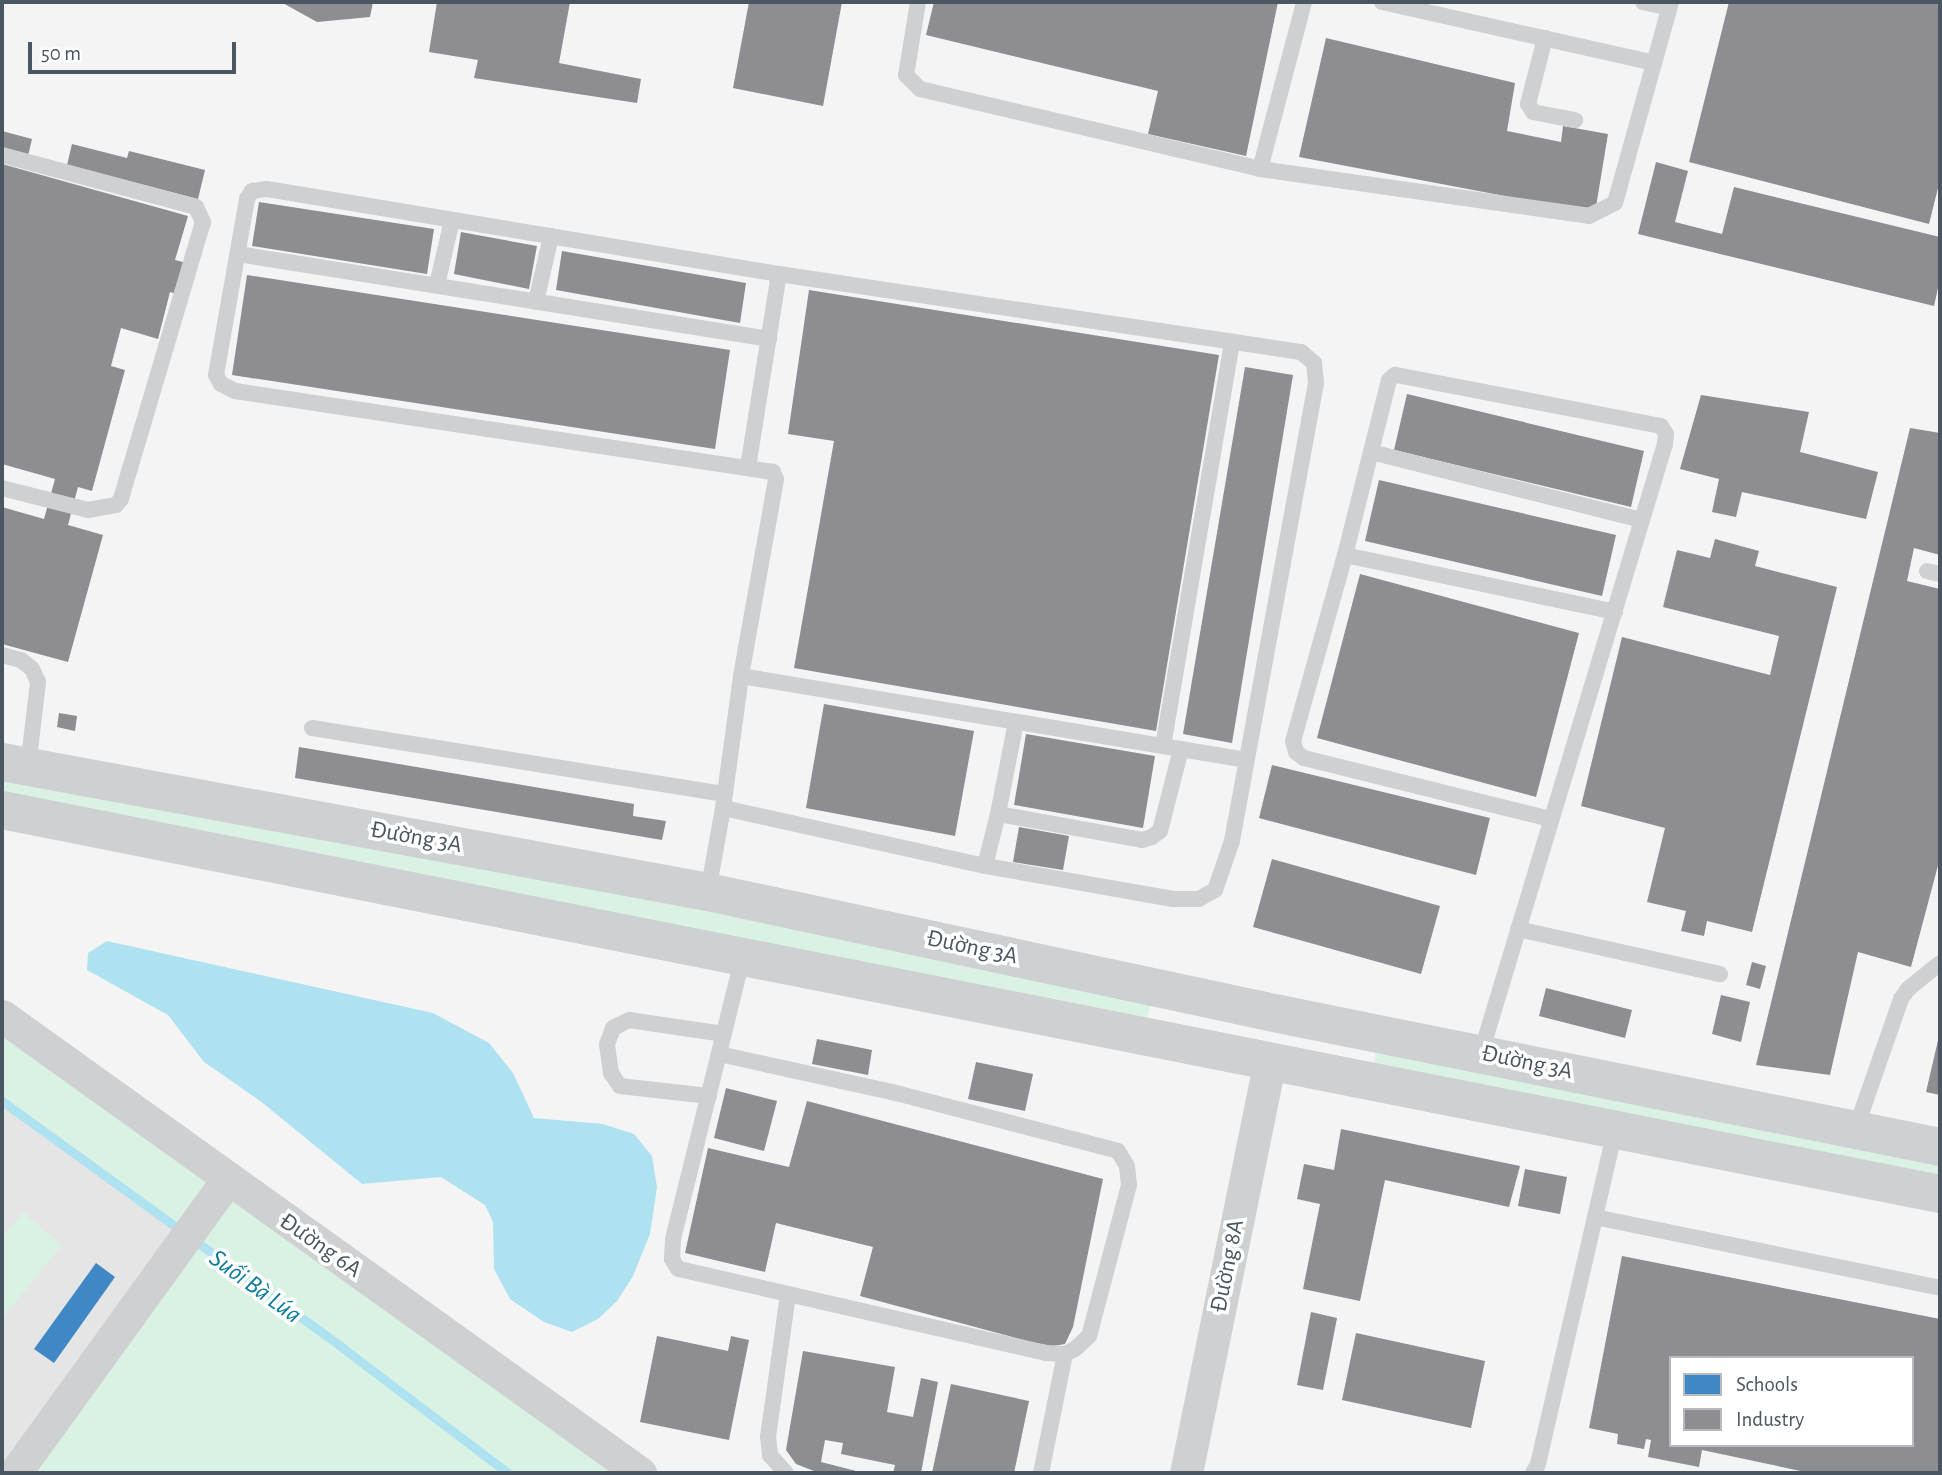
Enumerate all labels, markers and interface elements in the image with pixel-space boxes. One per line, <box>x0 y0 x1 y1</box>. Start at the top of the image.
scale bar <box>32 28 240 72</box>
text: 50 m <box>41 43 81 64</box>
street label: Đường 3A <box>368 816 464 860</box>
street label: Đường 3A <box>924 924 1020 972</box>
street label: Đường 3A <box>1479 1039 1575 1087</box>
street label: Đường 6A <box>273 1207 367 1285</box>
street label: Đường 8A <box>1205 1217 1251 1315</box>
water label: Suối Bà Lúa <box>203 1243 307 1331</box>
legend <box>1669 1356 1914 1447</box>
text: Schools <box>1736 1374 1798 1395</box>
text: Industry <box>1736 1409 1804 1430</box>

